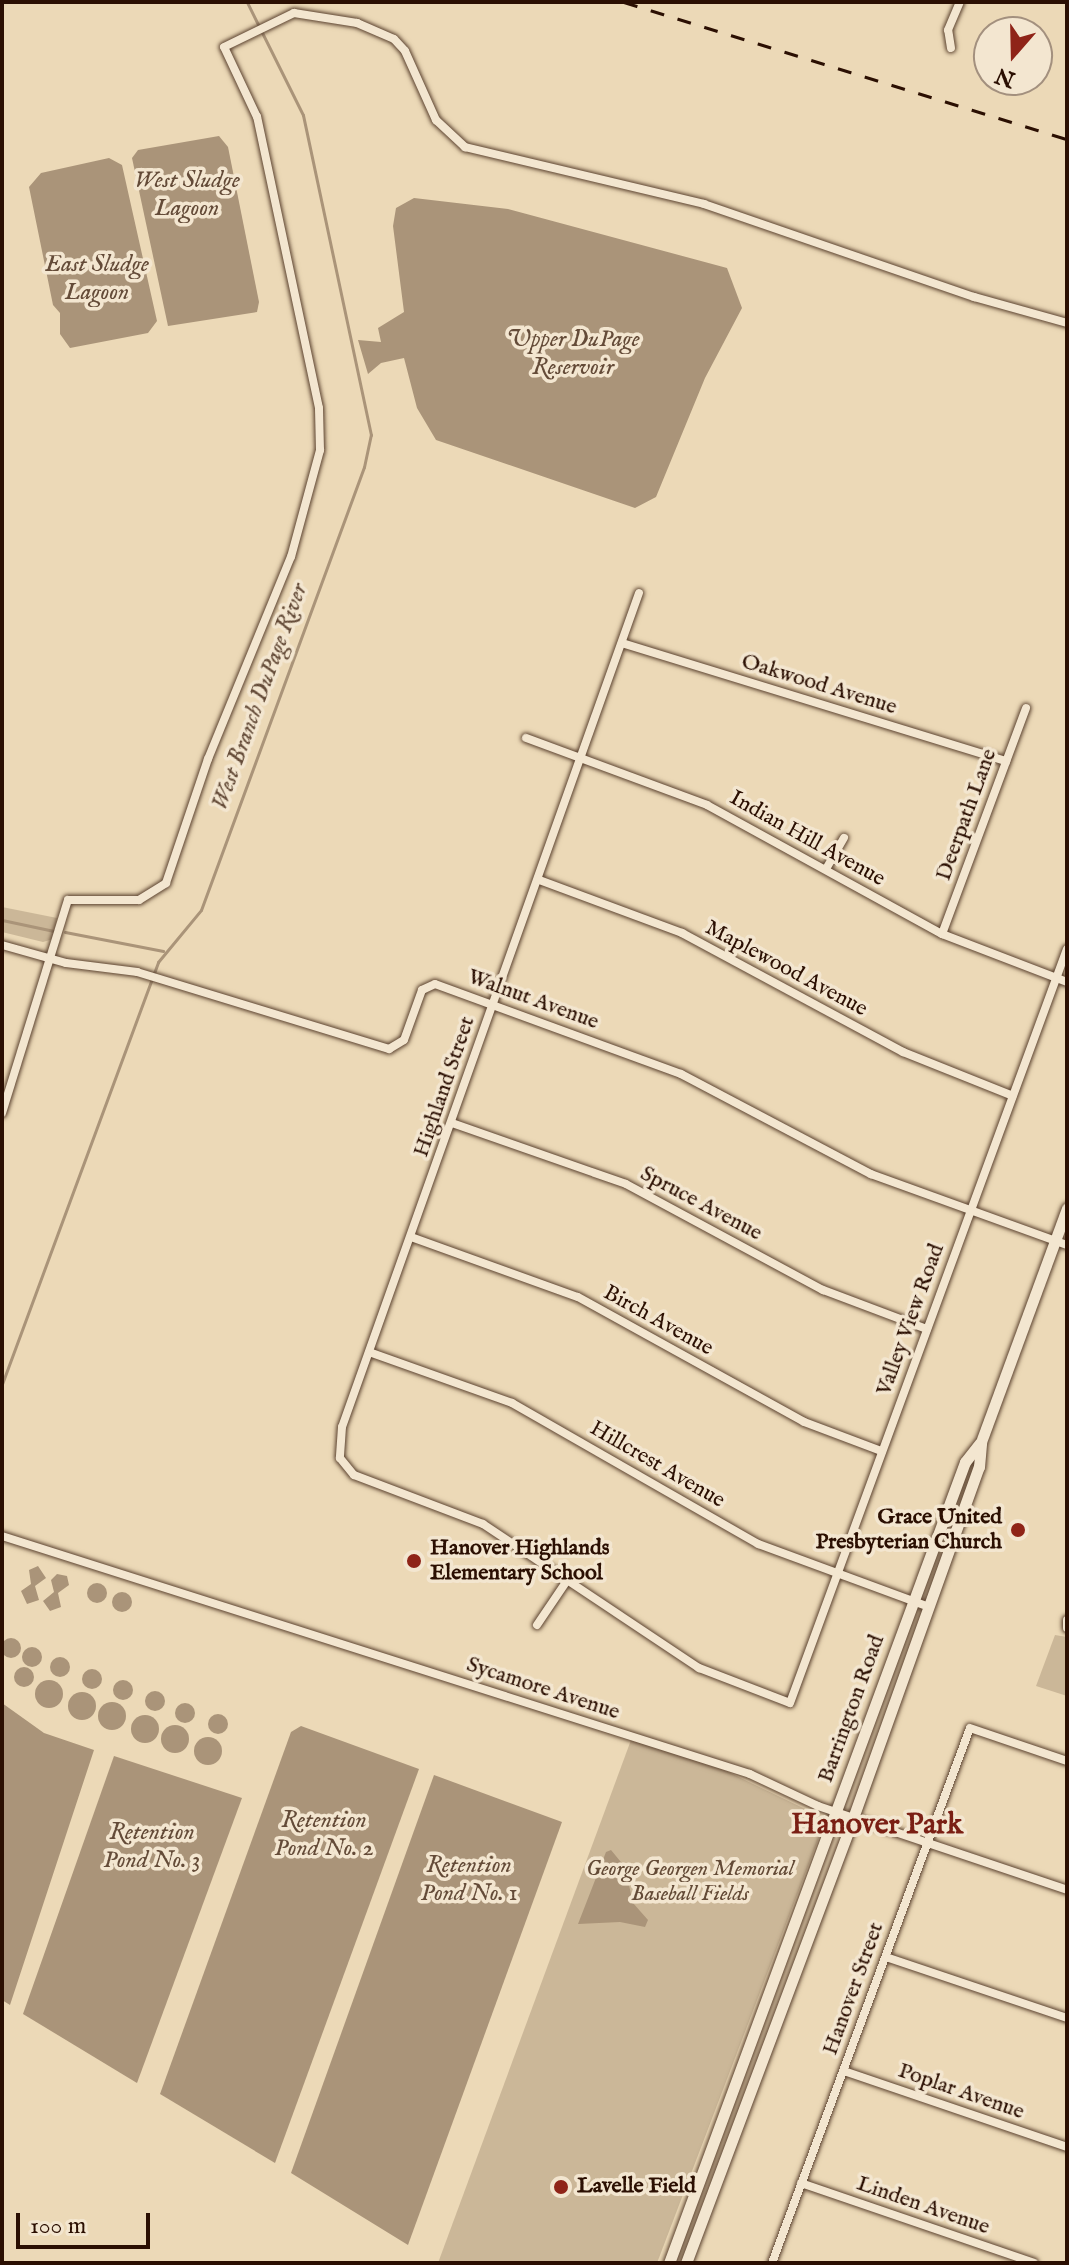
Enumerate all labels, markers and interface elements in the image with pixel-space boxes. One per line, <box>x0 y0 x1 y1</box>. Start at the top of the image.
north arrow <box>973 16 1053 96</box>
text: N <box>992 60 1019 93</box>
water label: West Sludge Lagoon <box>134 167 240 223</box>
water label: East Sludge Lagoon <box>45 251 149 307</box>
water label: Upper DuPage Reservoir <box>506 326 640 382</box>
water label: West Branch DuPage River <box>206 580 314 814</box>
street label: Oakwood Avenue <box>738 649 900 721</box>
street label: Deerpath Lane <box>931 745 1003 885</box>
street label: Indian Hill Avenue <box>725 785 889 893</box>
street label: Maplewood Avenue <box>700 915 872 1023</box>
street label: Walnut Avenue <box>464 964 602 1036</box>
street label: Highland Street <box>409 1013 481 1161</box>
street label: Spruce Avenue <box>636 1161 766 1247</box>
street label: Valley View Road <box>871 1241 951 1399</box>
street label: Birch Avenue <box>598 1280 718 1362</box>
street label: Hillcrest Avenue <box>585 1416 729 1514</box>
place label: Grace United Presbyterian Church <box>815 1504 1002 1556</box>
marker: Grace United Presbyterian Church <box>1009 1521 1027 1539</box>
place label: Hanover Highlands Elementary School <box>430 1535 610 1586</box>
marker: Hanover Highlands Elementary School <box>405 1552 423 1570</box>
street label: Barrington Road <box>813 1631 891 1787</box>
street label: Sycamore Avenue <box>463 1652 623 1726</box>
water label: Retention Pond No. 2 <box>274 1807 374 1863</box>
district label: Hanover Park <box>791 1807 963 1843</box>
water label: Retention Pond No. 3 <box>103 1819 201 1875</box>
water label: Retention Pond No. 1 <box>420 1852 518 1908</box>
park label: George Georgen Memorial Baseball Fields <box>586 1856 794 1908</box>
street label: Hanover Street <box>818 1919 890 2059</box>
street label: Poplar Avenue <box>894 2058 1028 2126</box>
street label: Linden Avenue <box>853 2171 993 2241</box>
place label: Lavelle Field <box>577 2174 696 2200</box>
marker: Lavelle Field <box>552 2178 570 2196</box>
scale bar <box>20 2197 154 2247</box>
text: 100 m <box>30 2211 86 2242</box>

